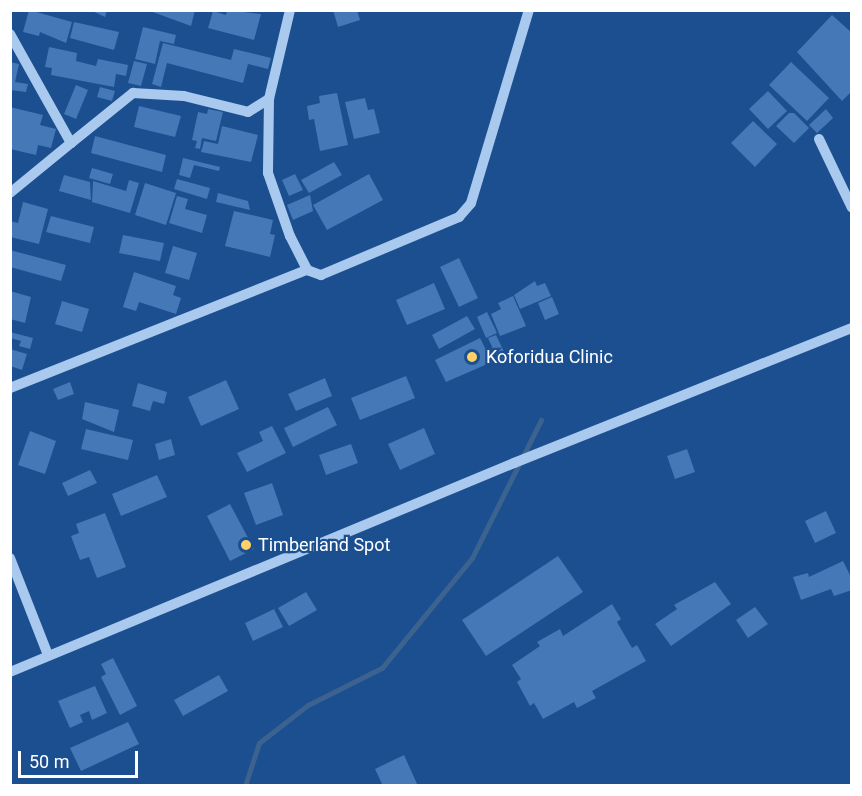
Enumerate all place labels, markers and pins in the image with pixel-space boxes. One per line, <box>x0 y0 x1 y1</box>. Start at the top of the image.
place label: Koforidua Clinic <box>486 346 613 368</box>
marker: Koforidua Clinic <box>463 348 481 366</box>
place label: Timberland Spot <box>258 534 390 556</box>
marker: Timberland Spot <box>239 538 253 552</box>

